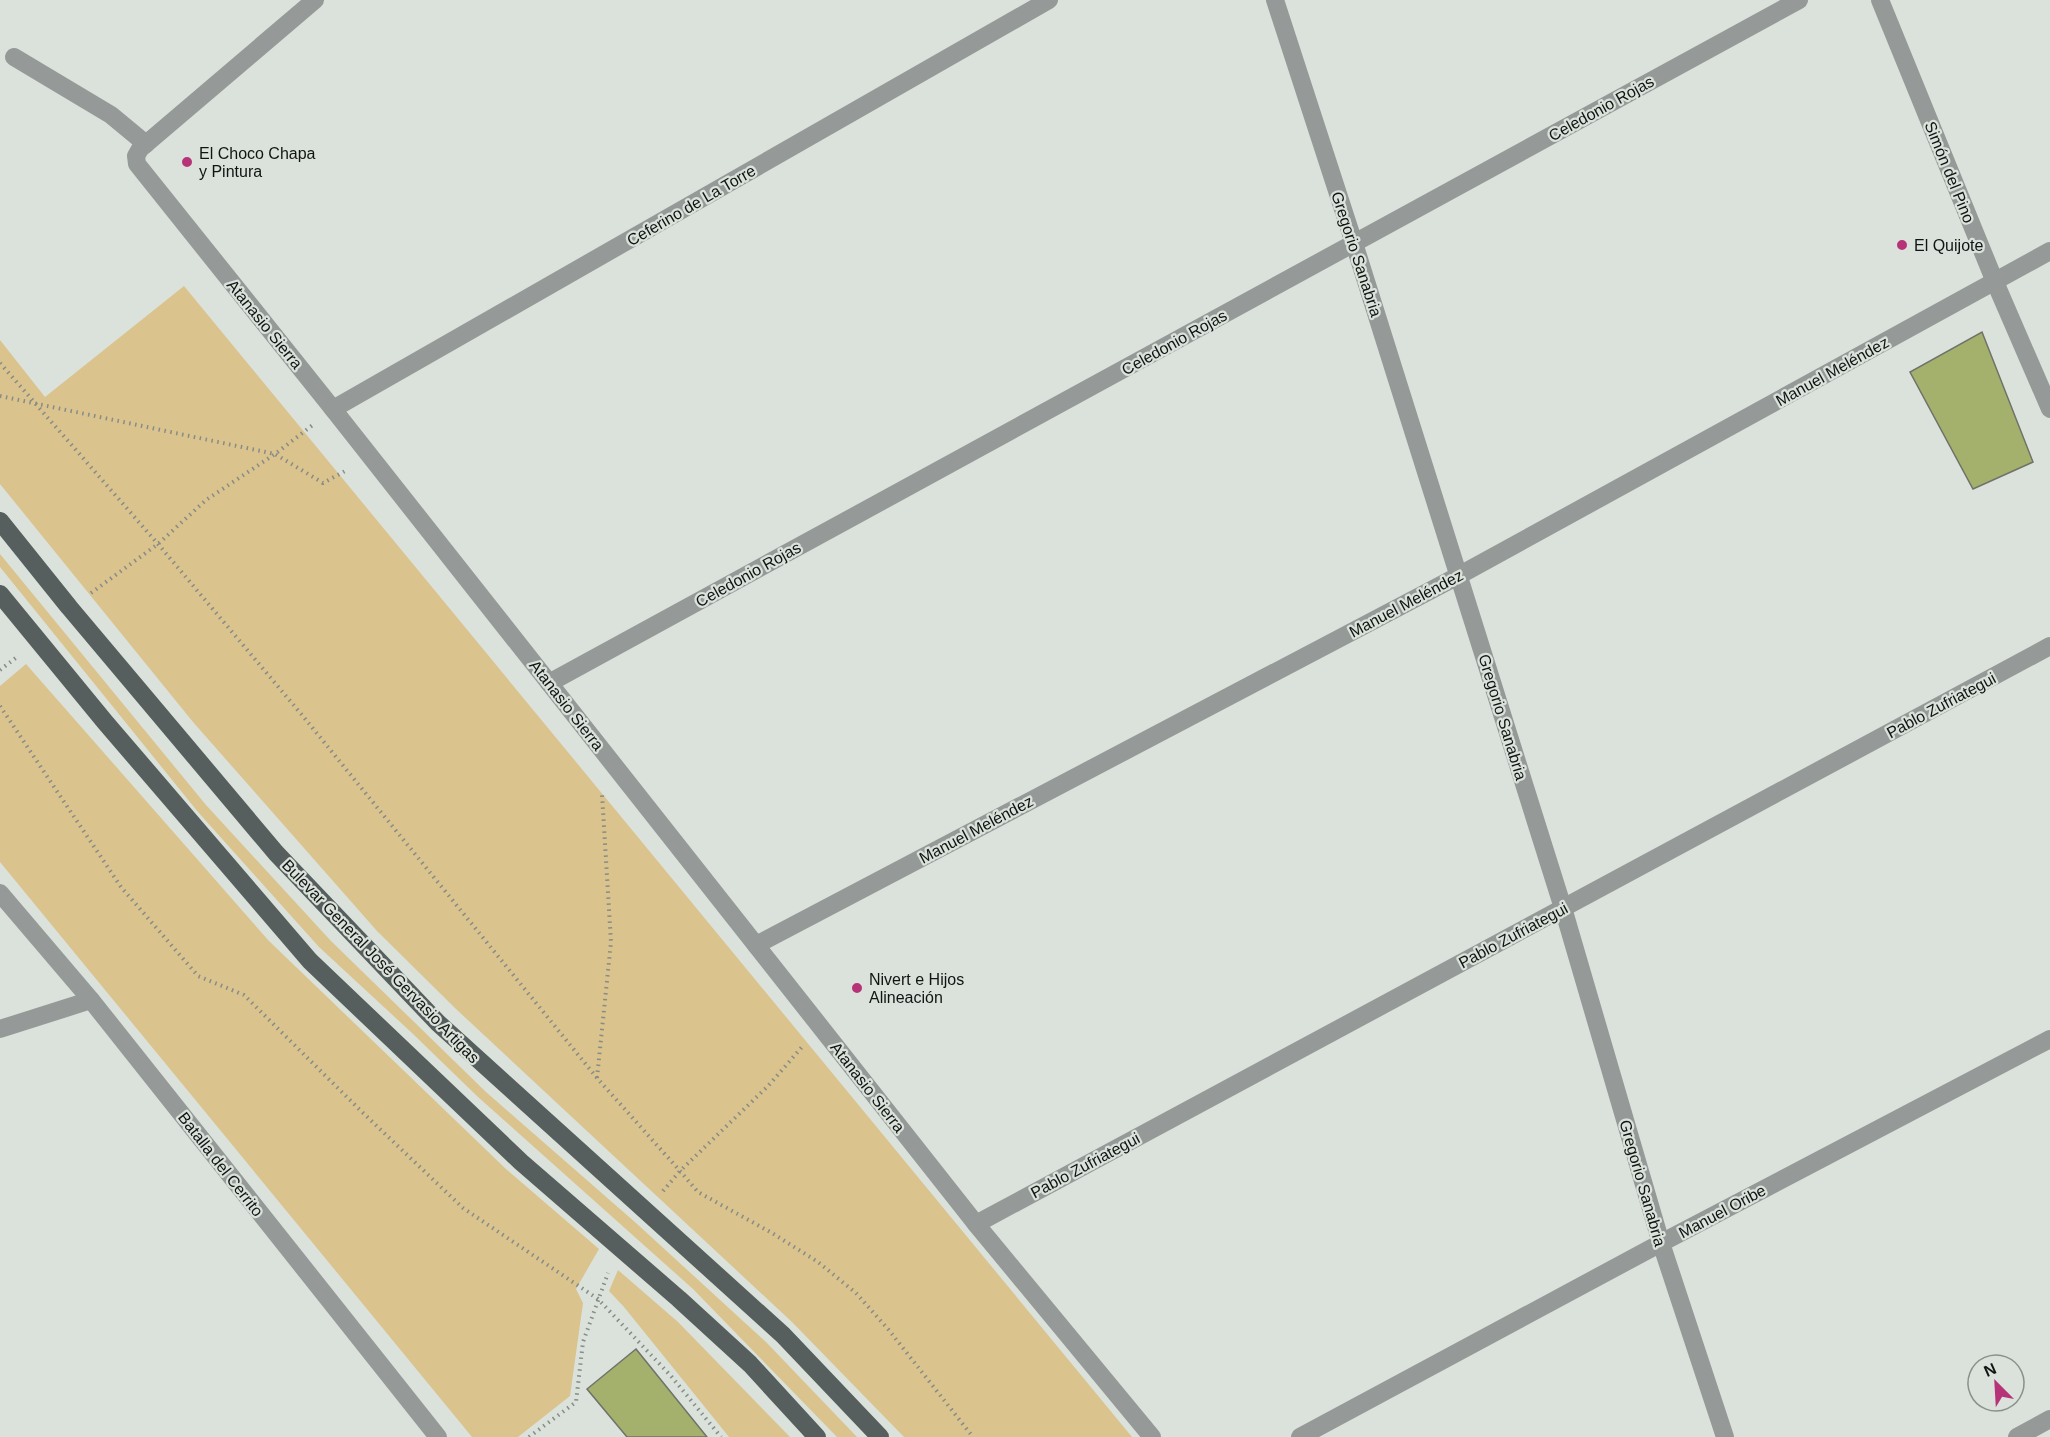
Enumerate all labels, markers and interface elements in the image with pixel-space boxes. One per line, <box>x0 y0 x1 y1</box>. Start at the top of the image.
street label: Celedonio Rojas <box>1546 73 1657 144</box>
street label: Simón del Pino <box>1921 119 1978 225</box>
place label: El Choco Chapa y Pintura <box>199 145 316 180</box>
marker: El Choco Chapa y Pintura <box>180 155 194 169</box>
street label: Ceferino de La Torre <box>624 162 759 249</box>
street label: Gregorio Sanabria <box>1328 189 1385 319</box>
place label: El Quijote <box>1914 237 1983 254</box>
marker: El Quijote <box>1895 238 1909 252</box>
street label: Atanasio Sierra <box>224 276 306 372</box>
street label: Celedonio Rojas <box>1119 307 1230 378</box>
street label: Manuel Meléndez <box>1773 333 1892 409</box>
street label: Celedonio Rojas <box>693 539 804 610</box>
street label: Manuel Meléndez <box>1346 566 1466 641</box>
street label: Gregorio Sanabria <box>1475 652 1530 782</box>
street label: Atanasio Sierra <box>526 657 607 754</box>
street label: Pablo Zufriategui <box>1884 670 1999 741</box>
street label: Manuel Meléndez <box>916 792 1036 867</box>
street label: Bulevar General José Gervasio Artigas <box>279 856 483 1066</box>
street label: Pablo Zufriategui <box>1456 900 1571 971</box>
place label: Nivert e Hijos Alineación <box>869 971 964 1006</box>
marker: Nivert e Hijos Alineación <box>850 981 864 995</box>
street label: Atanasio Sierra <box>827 1039 908 1136</box>
street label: Batalla del Cerrito <box>175 1109 267 1220</box>
street label: Gregorio Sanabria <box>1616 1118 1669 1248</box>
street label: Pablo Zufriategui <box>1028 1130 1143 1201</box>
street label: Manuel Oribe <box>1676 1181 1769 1241</box>
north arrow <box>1966 1353 2026 1413</box>
text: N <box>1981 1360 1999 1380</box>

